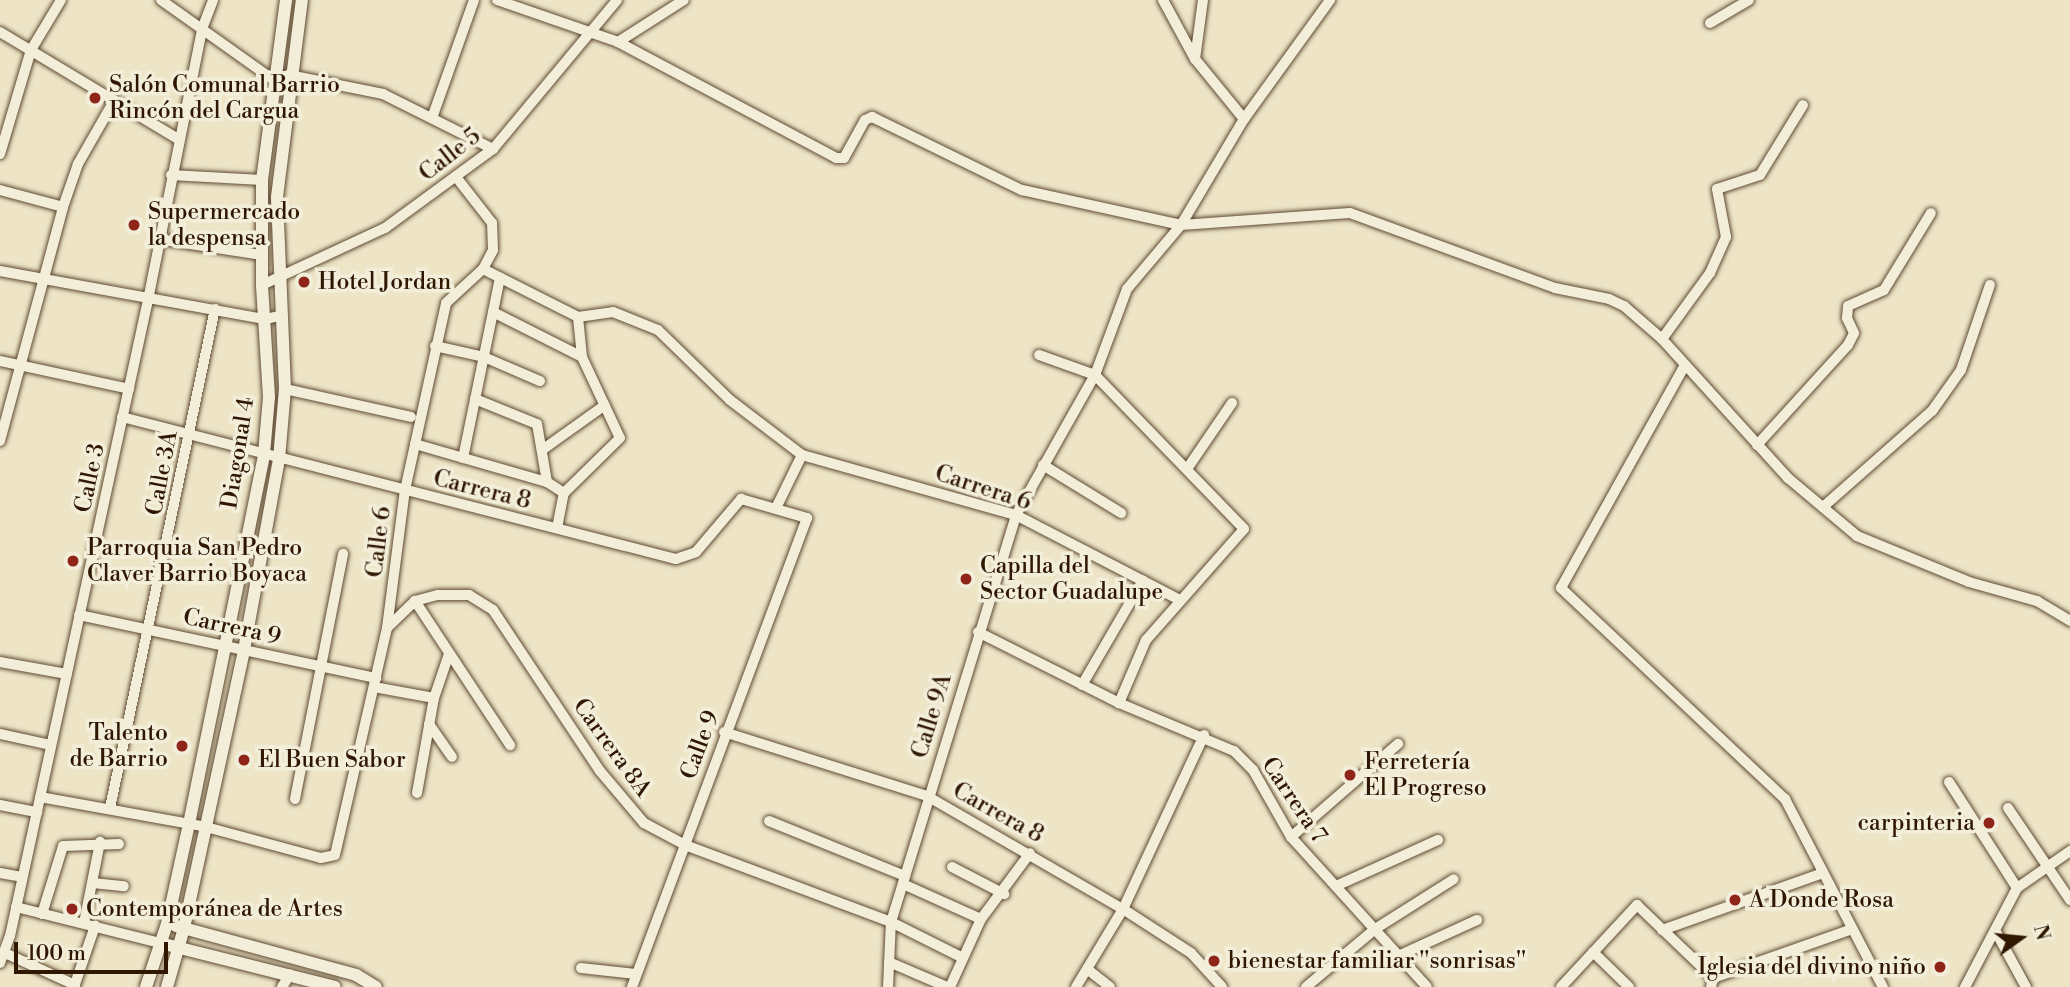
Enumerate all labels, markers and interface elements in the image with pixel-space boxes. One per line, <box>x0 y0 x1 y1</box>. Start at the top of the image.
place label: Salón Comunal Barrio Rincón del Cargua <box>109 71 340 125</box>
marker: Salón Comunal Barrio Rincón del Cargua <box>87 90 103 106</box>
street label: Calle 5 <box>414 123 486 187</box>
place label: Supermercado la despensa <box>148 198 300 252</box>
marker: Supermercado la despensa <box>126 217 142 233</box>
place label: Hotel Jordan <box>318 268 451 296</box>
marker: Hotel Jordan <box>296 274 312 290</box>
street label: Diagonal 4 <box>216 395 260 511</box>
street label: Calle 3A <box>140 428 184 518</box>
street label: Calle 3 <box>69 441 111 515</box>
street label: Carrera 6 <box>931 460 1035 516</box>
street label: Carrera 8 <box>430 465 534 515</box>
street label: Calle 6 <box>361 505 397 579</box>
place label: Parroquia San Pedro Claver Barrio Boyaca <box>87 534 307 588</box>
place label: Capilla del Sector Guadalupe <box>980 552 1163 606</box>
marker: Parroquia San Pedro Claver Barrio Boyaca <box>65 553 81 569</box>
marker: Capilla del Sector Guadalupe <box>958 571 974 587</box>
street label: Carrera 9 <box>181 603 283 651</box>
street label: Calle 9A <box>906 670 958 762</box>
street label: Carrera 8A <box>567 693 657 803</box>
street label: Calle 9 <box>675 707 725 783</box>
place label: Talento de Barrio <box>69 719 168 773</box>
marker: Talento de Barrio <box>174 738 190 754</box>
place label: El Buen Sabor <box>258 746 406 774</box>
place label: Ferretería El Progreso <box>1364 748 1487 802</box>
marker: El Buen Sabor <box>236 752 252 768</box>
street label: Carrera 7 <box>1255 752 1333 848</box>
marker: Ferretería El Progreso <box>1342 767 1358 783</box>
street label: Carrera 8 <box>948 777 1048 849</box>
place label: carpinteria <box>1857 809 1975 837</box>
marker: carpinteria <box>1981 815 1997 831</box>
place label: A Donde Rosa <box>1749 886 1894 914</box>
marker: A Donde Rosa <box>1727 892 1743 908</box>
place label: Contemporánea de Artes <box>86 895 343 923</box>
marker: Contemporánea de Artes <box>64 901 80 917</box>
north arrow <box>1986 903 2056 973</box>
text: N <box>2028 922 2055 943</box>
scale bar <box>18 928 172 972</box>
text: 100 m <box>27 941 86 967</box>
place label: bienestar familiar ''sonrisas'' <box>1228 947 1526 975</box>
marker: bienestar familiar ''sonrisas'' <box>1206 953 1222 969</box>
place label: Iglesia del divino niño <box>1698 953 1926 981</box>
marker: Iglesia del divino niño <box>1932 959 1948 975</box>

